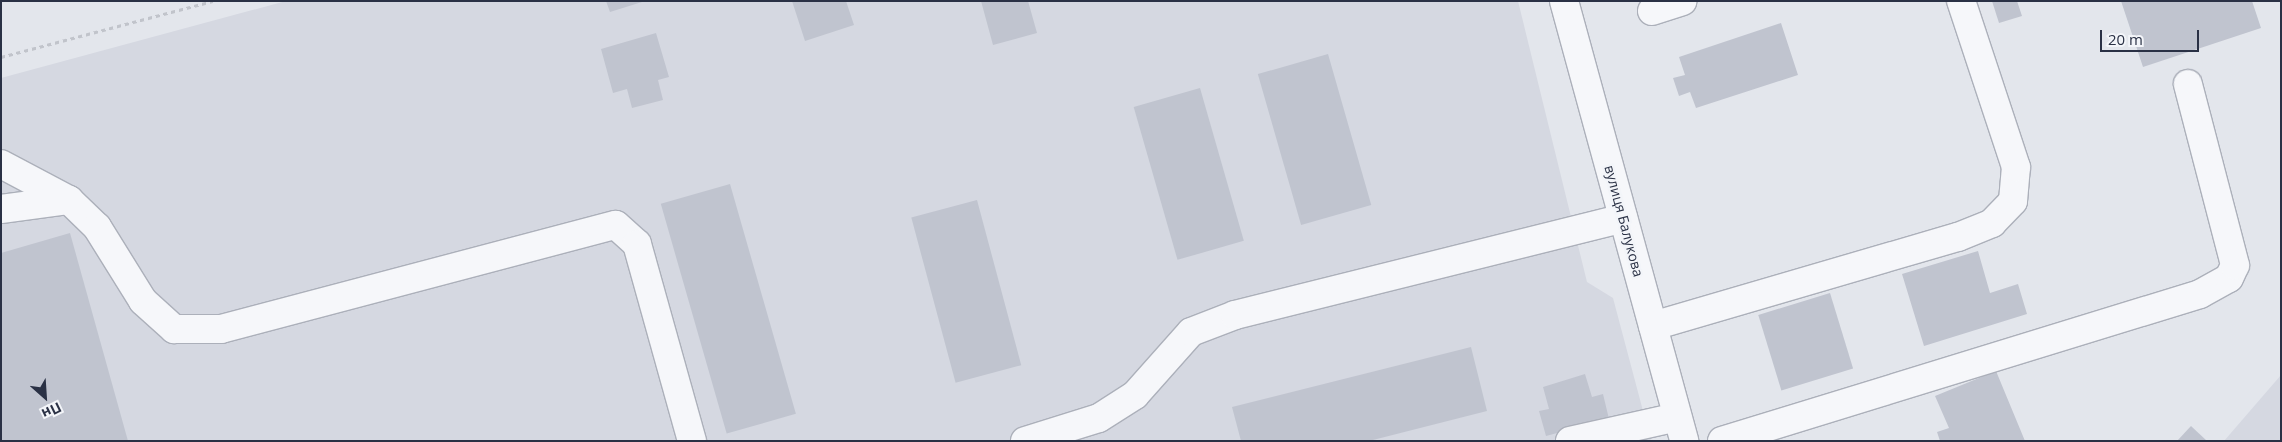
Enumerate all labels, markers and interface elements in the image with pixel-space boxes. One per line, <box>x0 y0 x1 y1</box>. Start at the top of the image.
scale bar <box>2102 20 2201 52</box>
text: 20 m <box>2108 29 2143 49</box>
street label: вулиця Балукова <box>1601 163 1647 279</box>
north arrow <box>20 372 70 422</box>
text: Пн <box>39 398 65 424</box>

